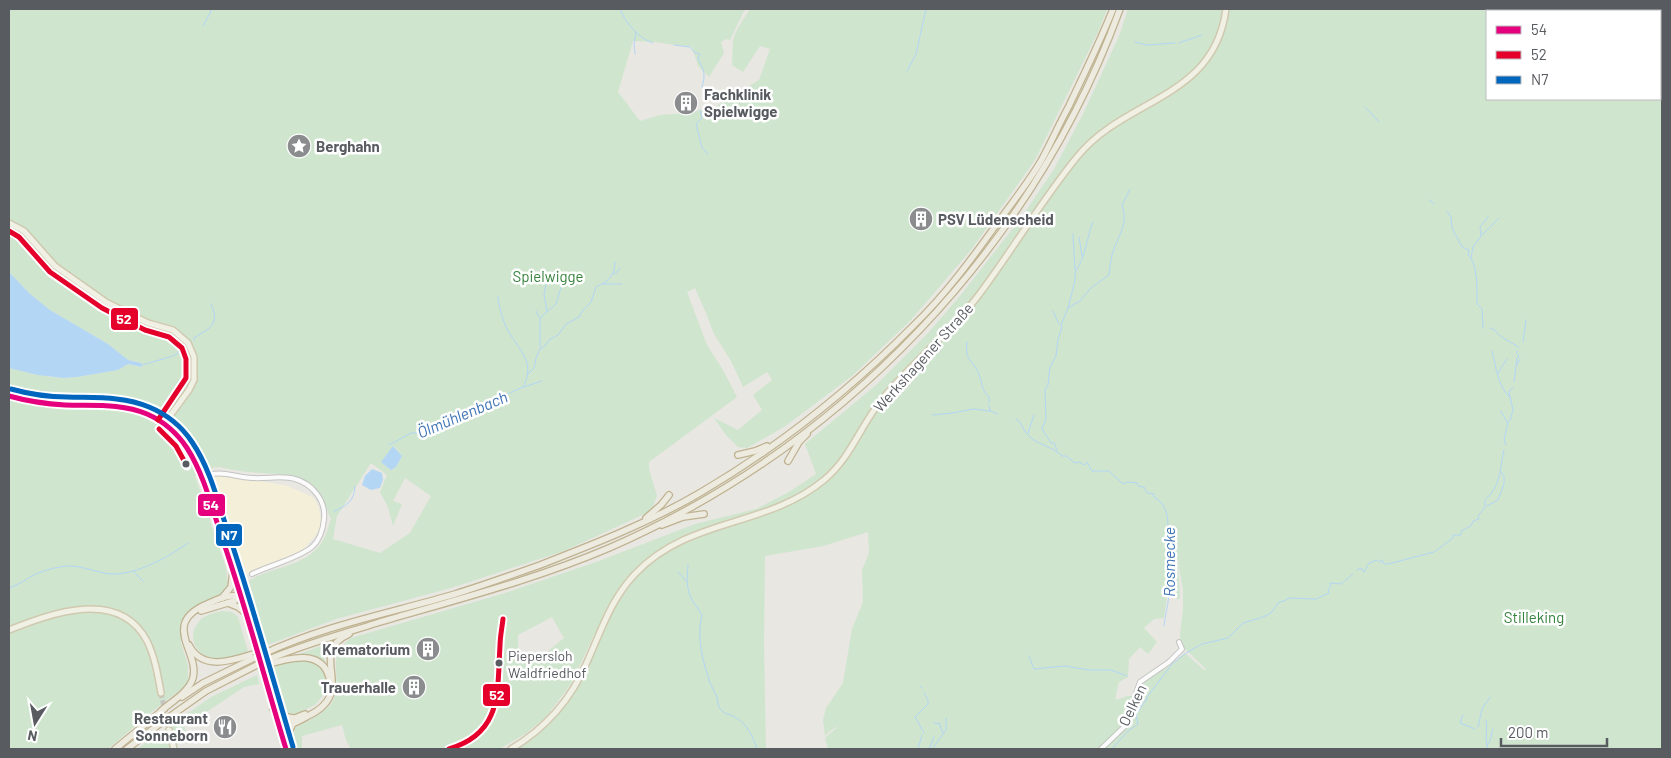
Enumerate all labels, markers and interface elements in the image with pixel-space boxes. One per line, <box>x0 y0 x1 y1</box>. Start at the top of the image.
legend <box>1486 10 1661 100</box>
text: 54 <box>1531 20 1547 38</box>
text: 52 <box>1531 45 1547 63</box>
text: N7 <box>1531 70 1548 88</box>
place label: Fachklinik Spielwigge <box>704 85 778 120</box>
building icon: Fachklinik Spielwigge <box>673 90 699 116</box>
place icon: Berghahn <box>286 133 312 159</box>
place label: Berghahn <box>316 137 380 155</box>
building icon: PSV Lüdenscheid <box>908 206 934 232</box>
place label: PSV Lüdenscheid <box>938 210 1054 228</box>
park label: Spielwigge <box>513 267 584 285</box>
street label: Werkshagener Straße <box>869 299 977 415</box>
line badge: 52 <box>110 307 139 331</box>
text: 52 <box>116 310 132 327</box>
water label: Ölmühlenbach <box>414 386 510 442</box>
unlabelled marker <box>181 459 191 469</box>
line badge: 54 <box>197 493 226 517</box>
text: 54 <box>203 496 219 513</box>
line badge: N7 <box>215 523 243 547</box>
text: N7 <box>221 526 237 543</box>
water label: Rosmecke <box>1159 527 1178 597</box>
park label: Stilleking <box>1504 608 1564 626</box>
building icon: Krematorium <box>415 636 441 662</box>
place label: Krematorium <box>322 640 410 658</box>
place label: Piepersloh Waldfriedhof <box>508 647 586 681</box>
marker: Piepersloh Waldfriedhof <box>494 658 504 668</box>
building icon: Trauerhalle <box>401 674 427 700</box>
place label: Trauerhalle <box>321 678 396 696</box>
street label: Oelken <box>1114 681 1150 729</box>
line badge: 52 <box>482 683 511 707</box>
text: 52 <box>489 686 505 703</box>
north arrow <box>10 698 60 748</box>
place label: Restaurant Sonneborn <box>134 709 208 744</box>
restaurant icon: Restaurant Sonneborn <box>212 714 238 740</box>
scale bar <box>1501 716 1607 748</box>
text: 200 m <box>1508 723 1548 741</box>
text: N <box>26 727 39 745</box>

